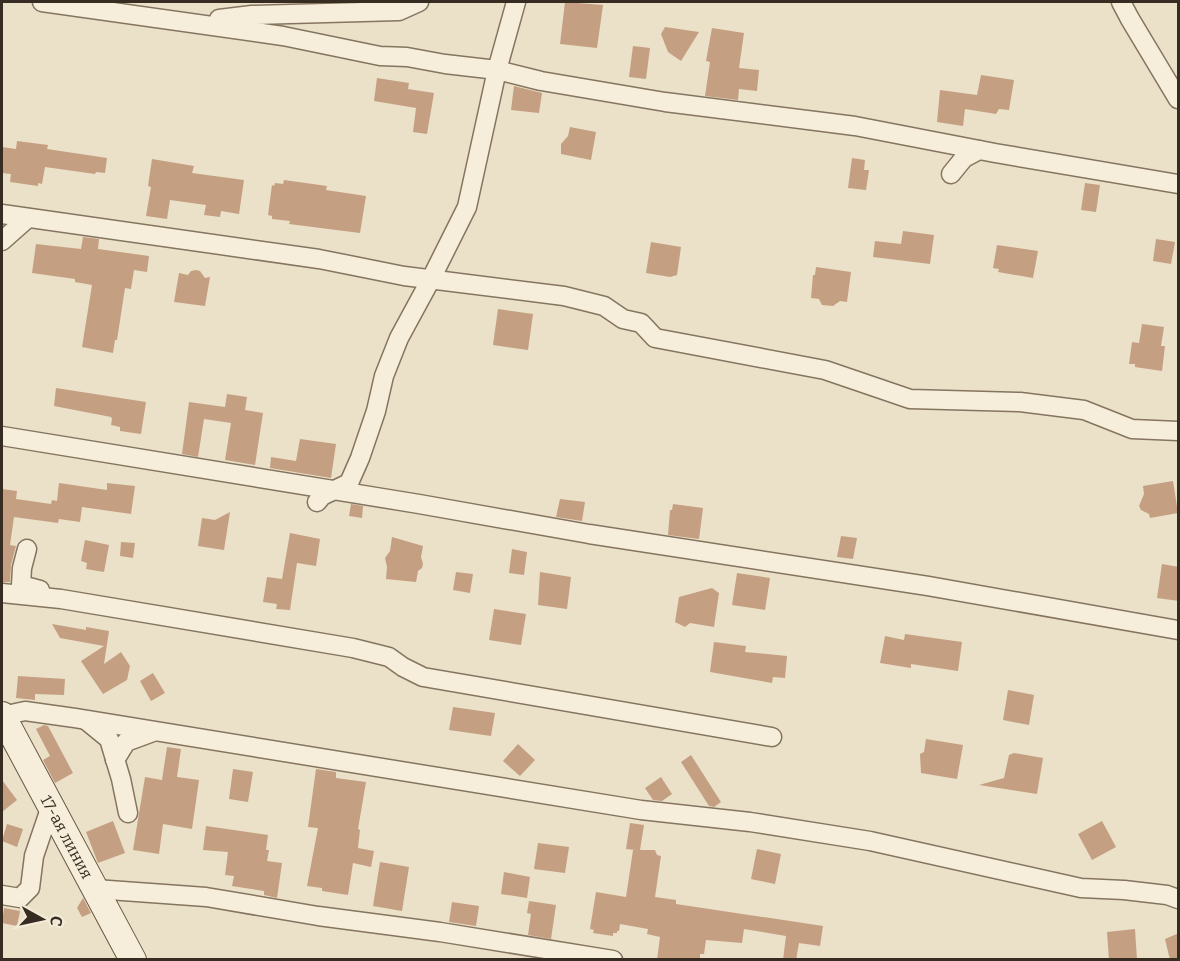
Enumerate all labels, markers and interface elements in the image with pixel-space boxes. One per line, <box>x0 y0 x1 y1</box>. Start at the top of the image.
street label: 17-ая линия <box>37 792 97 882</box>
north arrow <box>12 889 72 949</box>
text: С <box>46 915 66 927</box>

